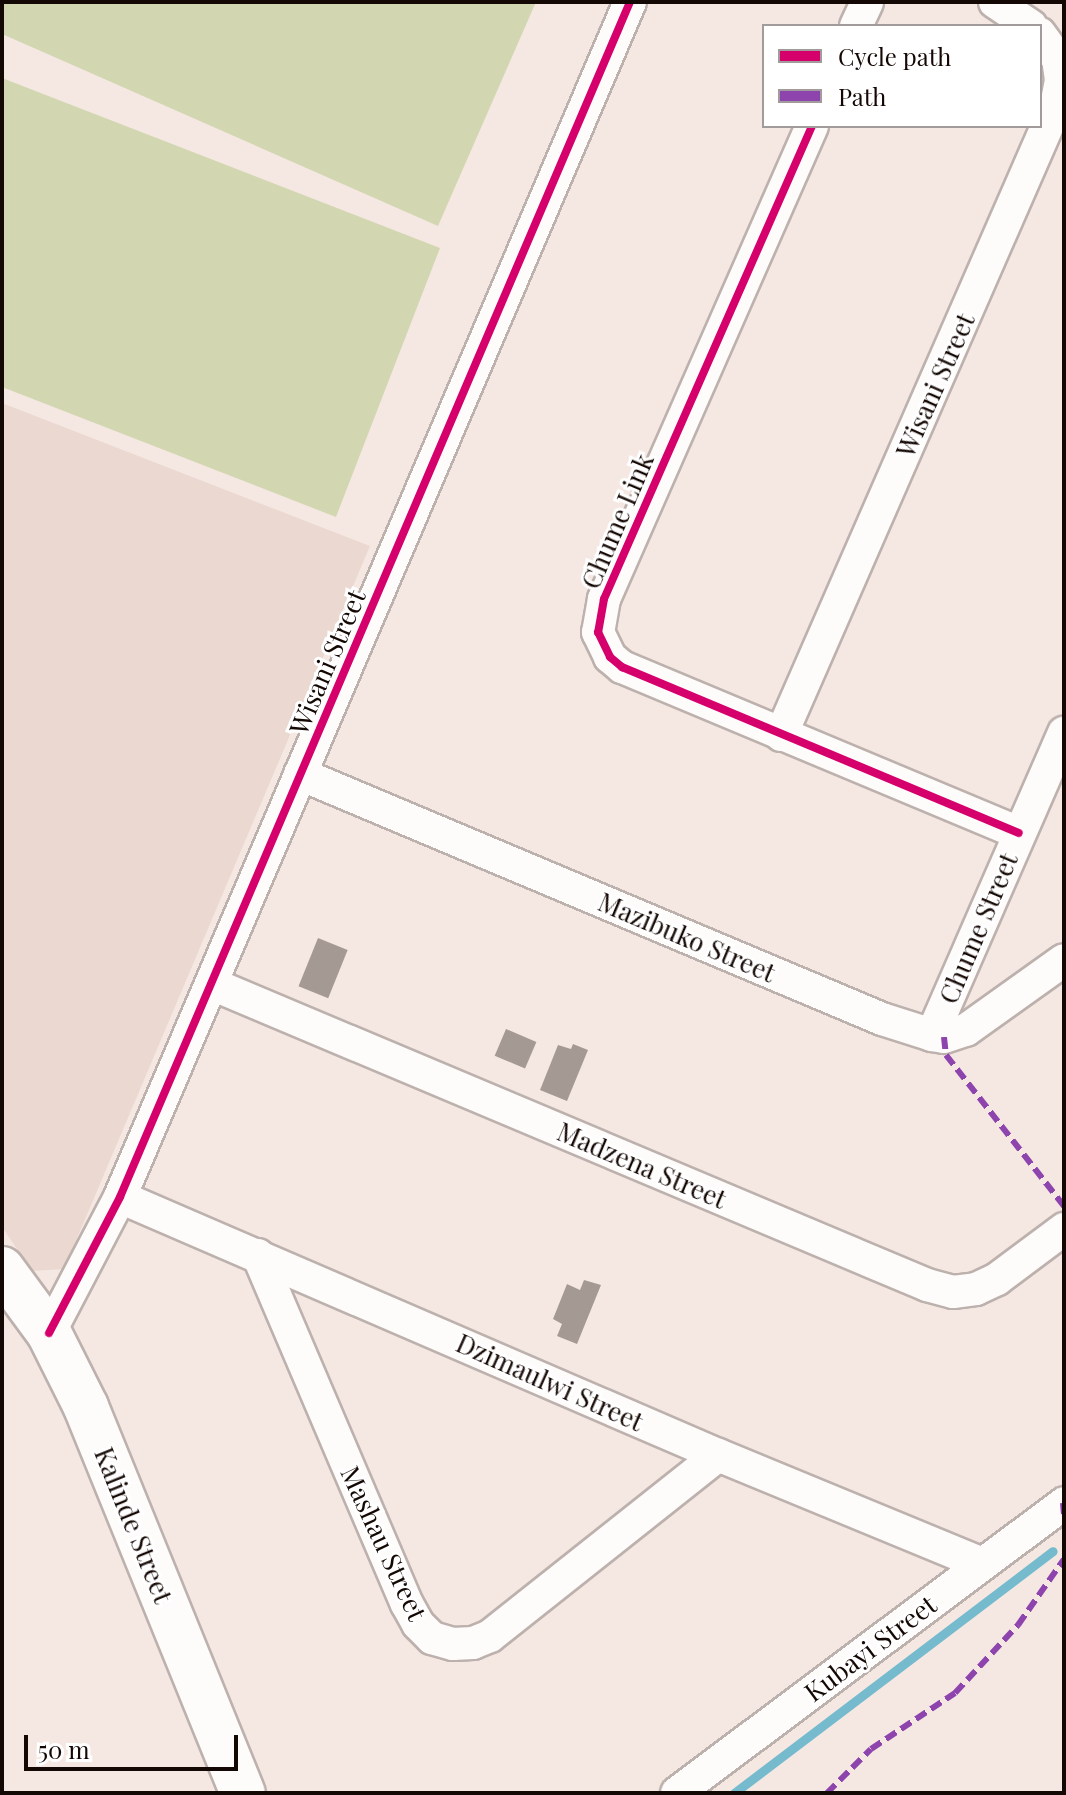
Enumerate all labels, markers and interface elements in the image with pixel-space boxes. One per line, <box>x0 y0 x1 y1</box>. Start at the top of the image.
legend <box>762 24 1042 128</box>
text: Cycle path <box>838 40 951 72</box>
text: Path <box>838 80 886 112</box>
street label: Wisani Street <box>889 308 981 462</box>
street label: Chume Link <box>575 449 659 593</box>
street label: Wisani Street <box>282 585 372 739</box>
street label: Chume Street <box>932 848 1024 1008</box>
street label: Mazibuko Street <box>594 886 780 988</box>
street label: Madzena Street <box>553 1115 731 1215</box>
street label: Dzimaulwi Street <box>452 1327 648 1437</box>
street label: Kalinde Street <box>89 1443 179 1607</box>
street label: Mashau Street <box>335 1461 433 1625</box>
street label: Kubayi Street <box>798 1588 942 1708</box>
scale bar <box>28 1719 242 1769</box>
text: 50 m <box>38 1733 90 1765</box>

